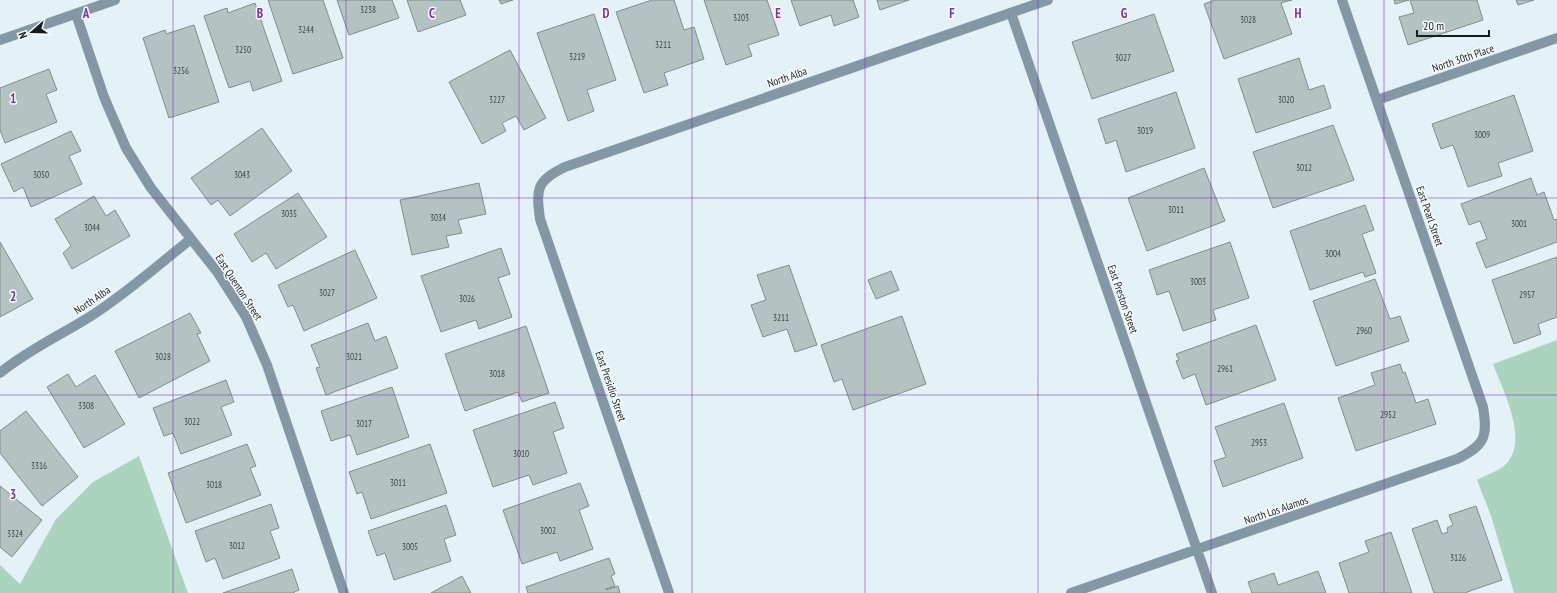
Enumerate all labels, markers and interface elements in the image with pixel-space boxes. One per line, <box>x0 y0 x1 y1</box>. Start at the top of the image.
house number: 3238 <box>360 4 376 15</box>
text: A <box>82 5 90 22</box>
text: B <box>257 5 263 22</box>
text: C <box>429 5 435 22</box>
text: D <box>603 5 610 22</box>
text: E <box>775 5 781 22</box>
text: F <box>949 5 955 22</box>
text: G <box>1121 5 1128 22</box>
text: H <box>1295 5 1302 22</box>
north arrow <box>12 12 52 52</box>
house number: 3203 <box>733 12 749 23</box>
scale bar <box>1417 12 1489 38</box>
house number: 3028 <box>1240 14 1256 25</box>
text: 20 m <box>1423 18 1444 33</box>
house number: 3244 <box>298 24 314 35</box>
text: N <box>15 30 30 41</box>
house number: 3211 <box>655 39 671 50</box>
street label: North 30th Place <box>1430 41 1496 75</box>
house number: 3250 <box>235 44 251 55</box>
house number: 3219 <box>569 51 585 62</box>
house number: 3027 <box>1115 52 1131 63</box>
street label: North Alba <box>765 64 809 90</box>
house number: 3256 <box>173 65 189 76</box>
text: 1 <box>10 90 16 107</box>
house number: 3227 <box>489 94 505 105</box>
house number: 3020 <box>1278 94 1294 105</box>
house number: 3019 <box>1137 125 1153 136</box>
house number: 3009 <box>1474 129 1490 140</box>
house number: 3012 <box>1296 162 1312 173</box>
house number: 3050 <box>33 169 49 180</box>
house number: 3043 <box>234 169 250 180</box>
street label: East Pearl Street <box>1413 184 1447 248</box>
house number: 3011 <box>1168 204 1184 215</box>
house number: 3035 <box>281 208 297 219</box>
house number: 3034 <box>430 212 446 223</box>
house number: 3001 <box>1511 218 1527 229</box>
house number: 3044 <box>84 222 100 233</box>
house number: 3004 <box>1325 248 1341 259</box>
street label: East Quenton Street <box>212 251 266 323</box>
street label: East Preston Street <box>1105 263 1141 335</box>
house number: 3003 <box>1190 276 1206 287</box>
street label: North Alba <box>71 283 113 317</box>
house number: 3027 <box>319 287 335 298</box>
text: 2 <box>10 288 16 305</box>
house number: 2957 <box>1519 289 1535 300</box>
house number: 3026 <box>459 293 475 304</box>
house number: 3211 <box>773 312 789 323</box>
house number: 2960 <box>1356 325 1372 336</box>
street label: East Presidio Street <box>592 349 630 423</box>
house number: 3028 <box>155 351 171 362</box>
house number: 3021 <box>346 351 362 362</box>
house number: 2961 <box>1217 363 1233 374</box>
house number: 3018 <box>489 368 505 379</box>
house number: 3308 <box>78 400 94 411</box>
house number: 2952 <box>1380 409 1396 420</box>
house number: 3022 <box>184 416 200 427</box>
house number: 3017 <box>356 418 372 429</box>
house number: 2953 <box>1251 437 1267 448</box>
house number: 3010 <box>513 448 529 459</box>
house number: 3316 <box>31 460 47 471</box>
house number: 3011 <box>390 477 406 488</box>
house number: 3018 <box>206 479 222 490</box>
text: 3 <box>10 486 16 503</box>
street label: North Los Alamos <box>1242 492 1310 527</box>
house number: 3002 <box>540 525 556 536</box>
house number: 3324 <box>7 528 23 539</box>
house number: 3012 <box>229 540 245 551</box>
house number: 3005 <box>402 541 418 552</box>
house number: 3126 <box>1450 552 1466 563</box>

